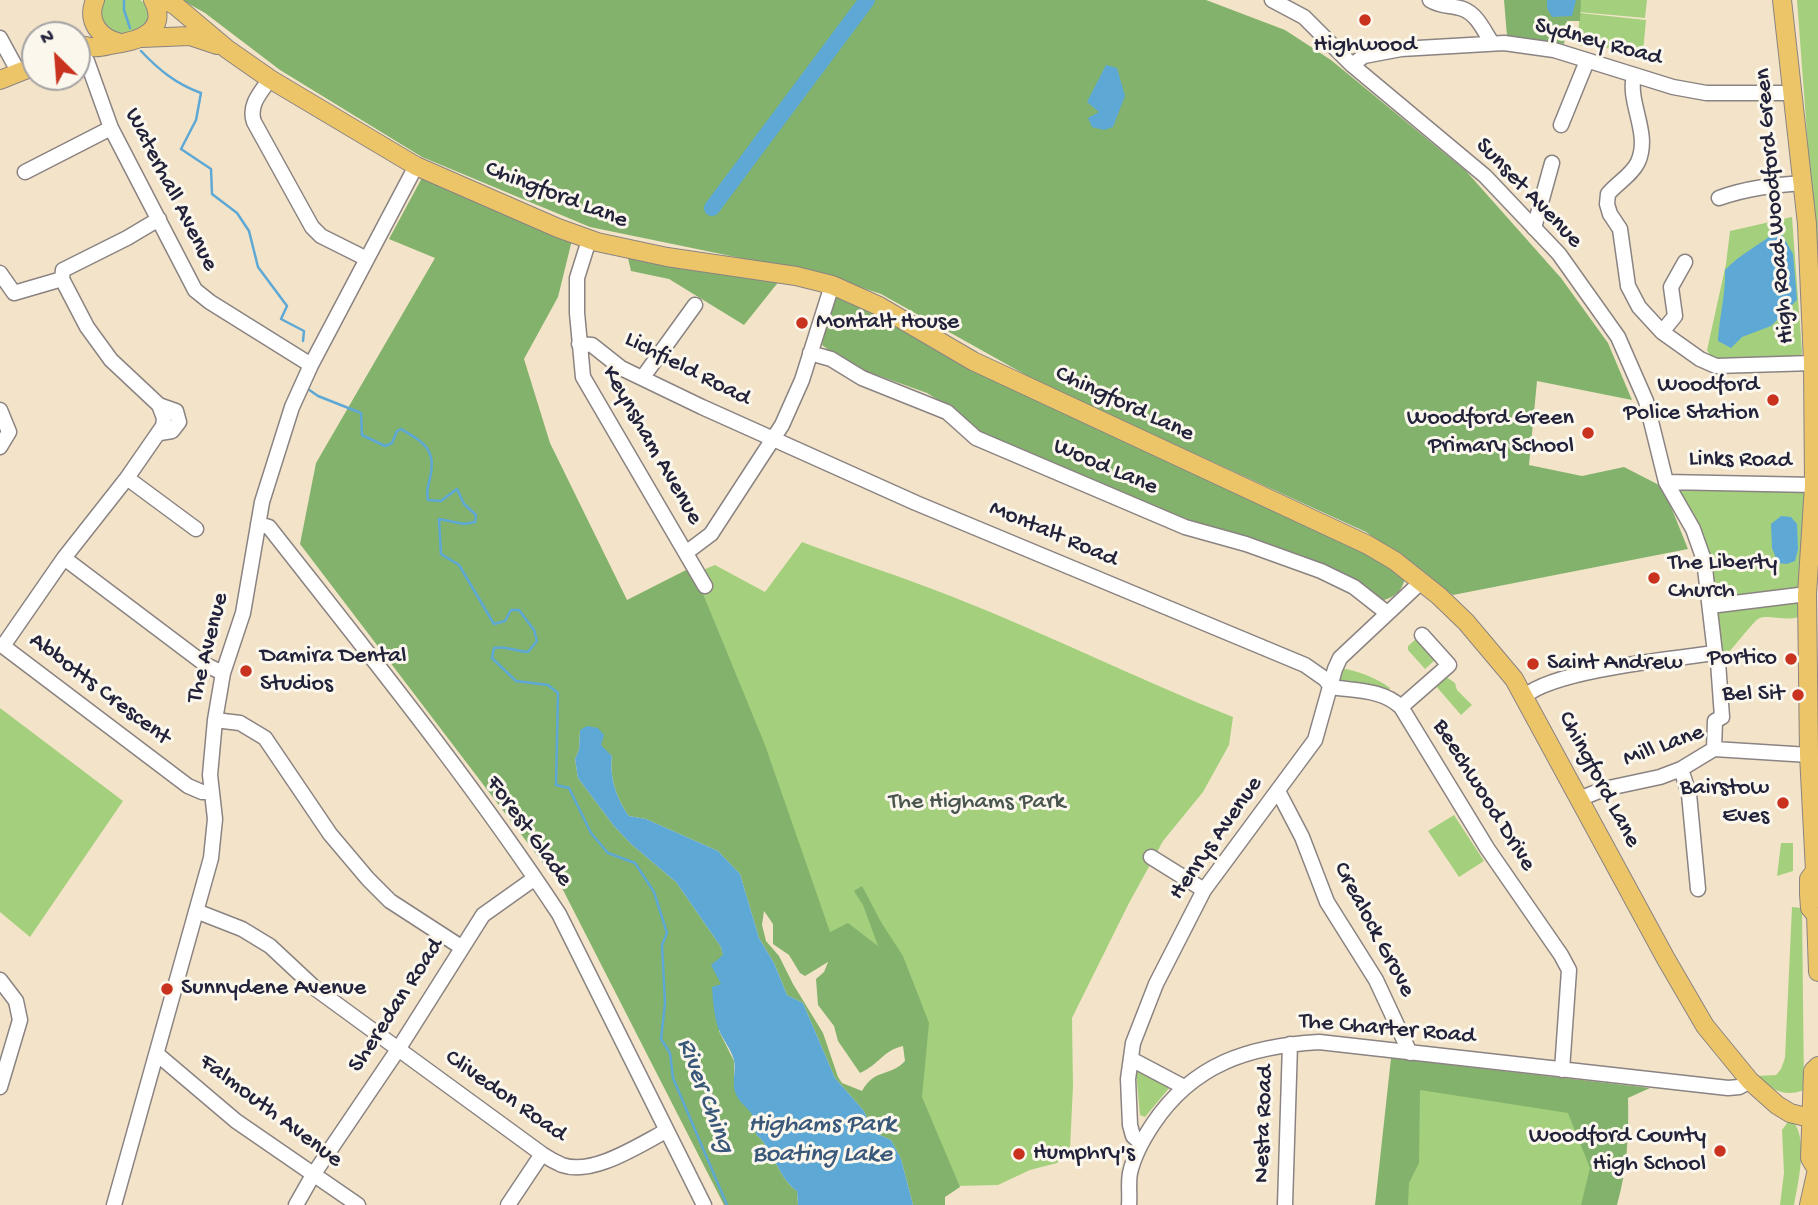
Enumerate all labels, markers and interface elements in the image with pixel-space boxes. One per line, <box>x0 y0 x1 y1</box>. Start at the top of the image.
marker: Highwood <box>1357 12 1373 28</box>
street label: Sydney Road <box>1531 12 1665 74</box>
north arrow <box>21 21 91 91</box>
text: N <box>37 25 58 51</box>
place label: Highwood <box>1313 32 1417 60</box>
street label: High Road Woodford Green <box>1750 67 1802 345</box>
street label: Waterhall Avenue <box>117 104 223 276</box>
street label: Sunset Avenue <box>1468 133 1588 255</box>
street label: Chingford Lane <box>481 156 631 236</box>
place label: Montalt House <box>816 309 959 337</box>
marker: Montalt House <box>794 315 810 331</box>
street label: Lichfield Road <box>619 326 755 414</box>
street label: Chingford Lane <box>1050 360 1198 450</box>
street label: Keynsham Avenue <box>594 361 708 531</box>
place label: Woodford Police Station <box>1623 372 1759 428</box>
marker: Woodford Police Station <box>1765 392 1781 408</box>
place label: Woodford Green Primary School <box>1407 405 1574 461</box>
marker: Woodford Green Primary School <box>1580 425 1596 441</box>
street label: Wood Lane <box>1048 433 1162 503</box>
street label: Links Road <box>1688 446 1792 476</box>
street label: Montalt Road <box>984 495 1122 575</box>
place label: The Liberty Church <box>1668 550 1777 606</box>
marker: The Liberty Church <box>1646 570 1662 586</box>
street label: The Avenue <box>181 590 237 706</box>
street label: Abbotts Crescent <box>22 627 176 753</box>
place label: Damira Dental Studios <box>260 643 407 699</box>
place label: Portico <box>1707 645 1777 673</box>
place label: Saint Andrew <box>1547 650 1683 678</box>
marker: Portico <box>1783 651 1799 667</box>
marker: Saint Andrew <box>1525 656 1541 672</box>
marker: Damira Dental Studios <box>238 663 254 679</box>
place label: Bel Sit <box>1722 681 1784 709</box>
marker: Bel Sit <box>1790 687 1806 703</box>
street label: Chingford Lane <box>1550 707 1646 853</box>
street label: Beechwood Drive <box>1425 715 1541 877</box>
street label: Mill Lane <box>1620 719 1708 775</box>
street label: Forest Glade <box>478 771 578 893</box>
street label: Henrys Avenue <box>1164 772 1270 906</box>
place label: Bairstow Eves <box>1680 775 1769 831</box>
park label: The Highams Park <box>889 789 1065 817</box>
marker: Bairstow Eves <box>1775 795 1791 811</box>
street label: Crealock Grove <box>1325 858 1421 1002</box>
street label: Sheredan Road <box>343 934 451 1078</box>
place label: Sunnydene Avenue <box>181 975 366 1003</box>
marker: Sunnydene Avenue <box>159 981 175 997</box>
street label: The Charter Road <box>1298 1008 1476 1052</box>
water label: River Ching <box>668 1034 740 1158</box>
street label: Clivedon Road <box>438 1044 572 1150</box>
street label: Falmouth Avenue <box>193 1049 347 1175</box>
street label: Nesta Road <box>1249 1064 1281 1184</box>
water label: Highams Park Boating Lake <box>748 1110 896 1172</box>
place label: Woodford County High School <box>1529 1123 1706 1179</box>
place label: Humphry's <box>1033 1140 1135 1168</box>
marker: Woodford County High School <box>1712 1143 1728 1159</box>
marker: Humphry's <box>1011 1146 1027 1162</box>

